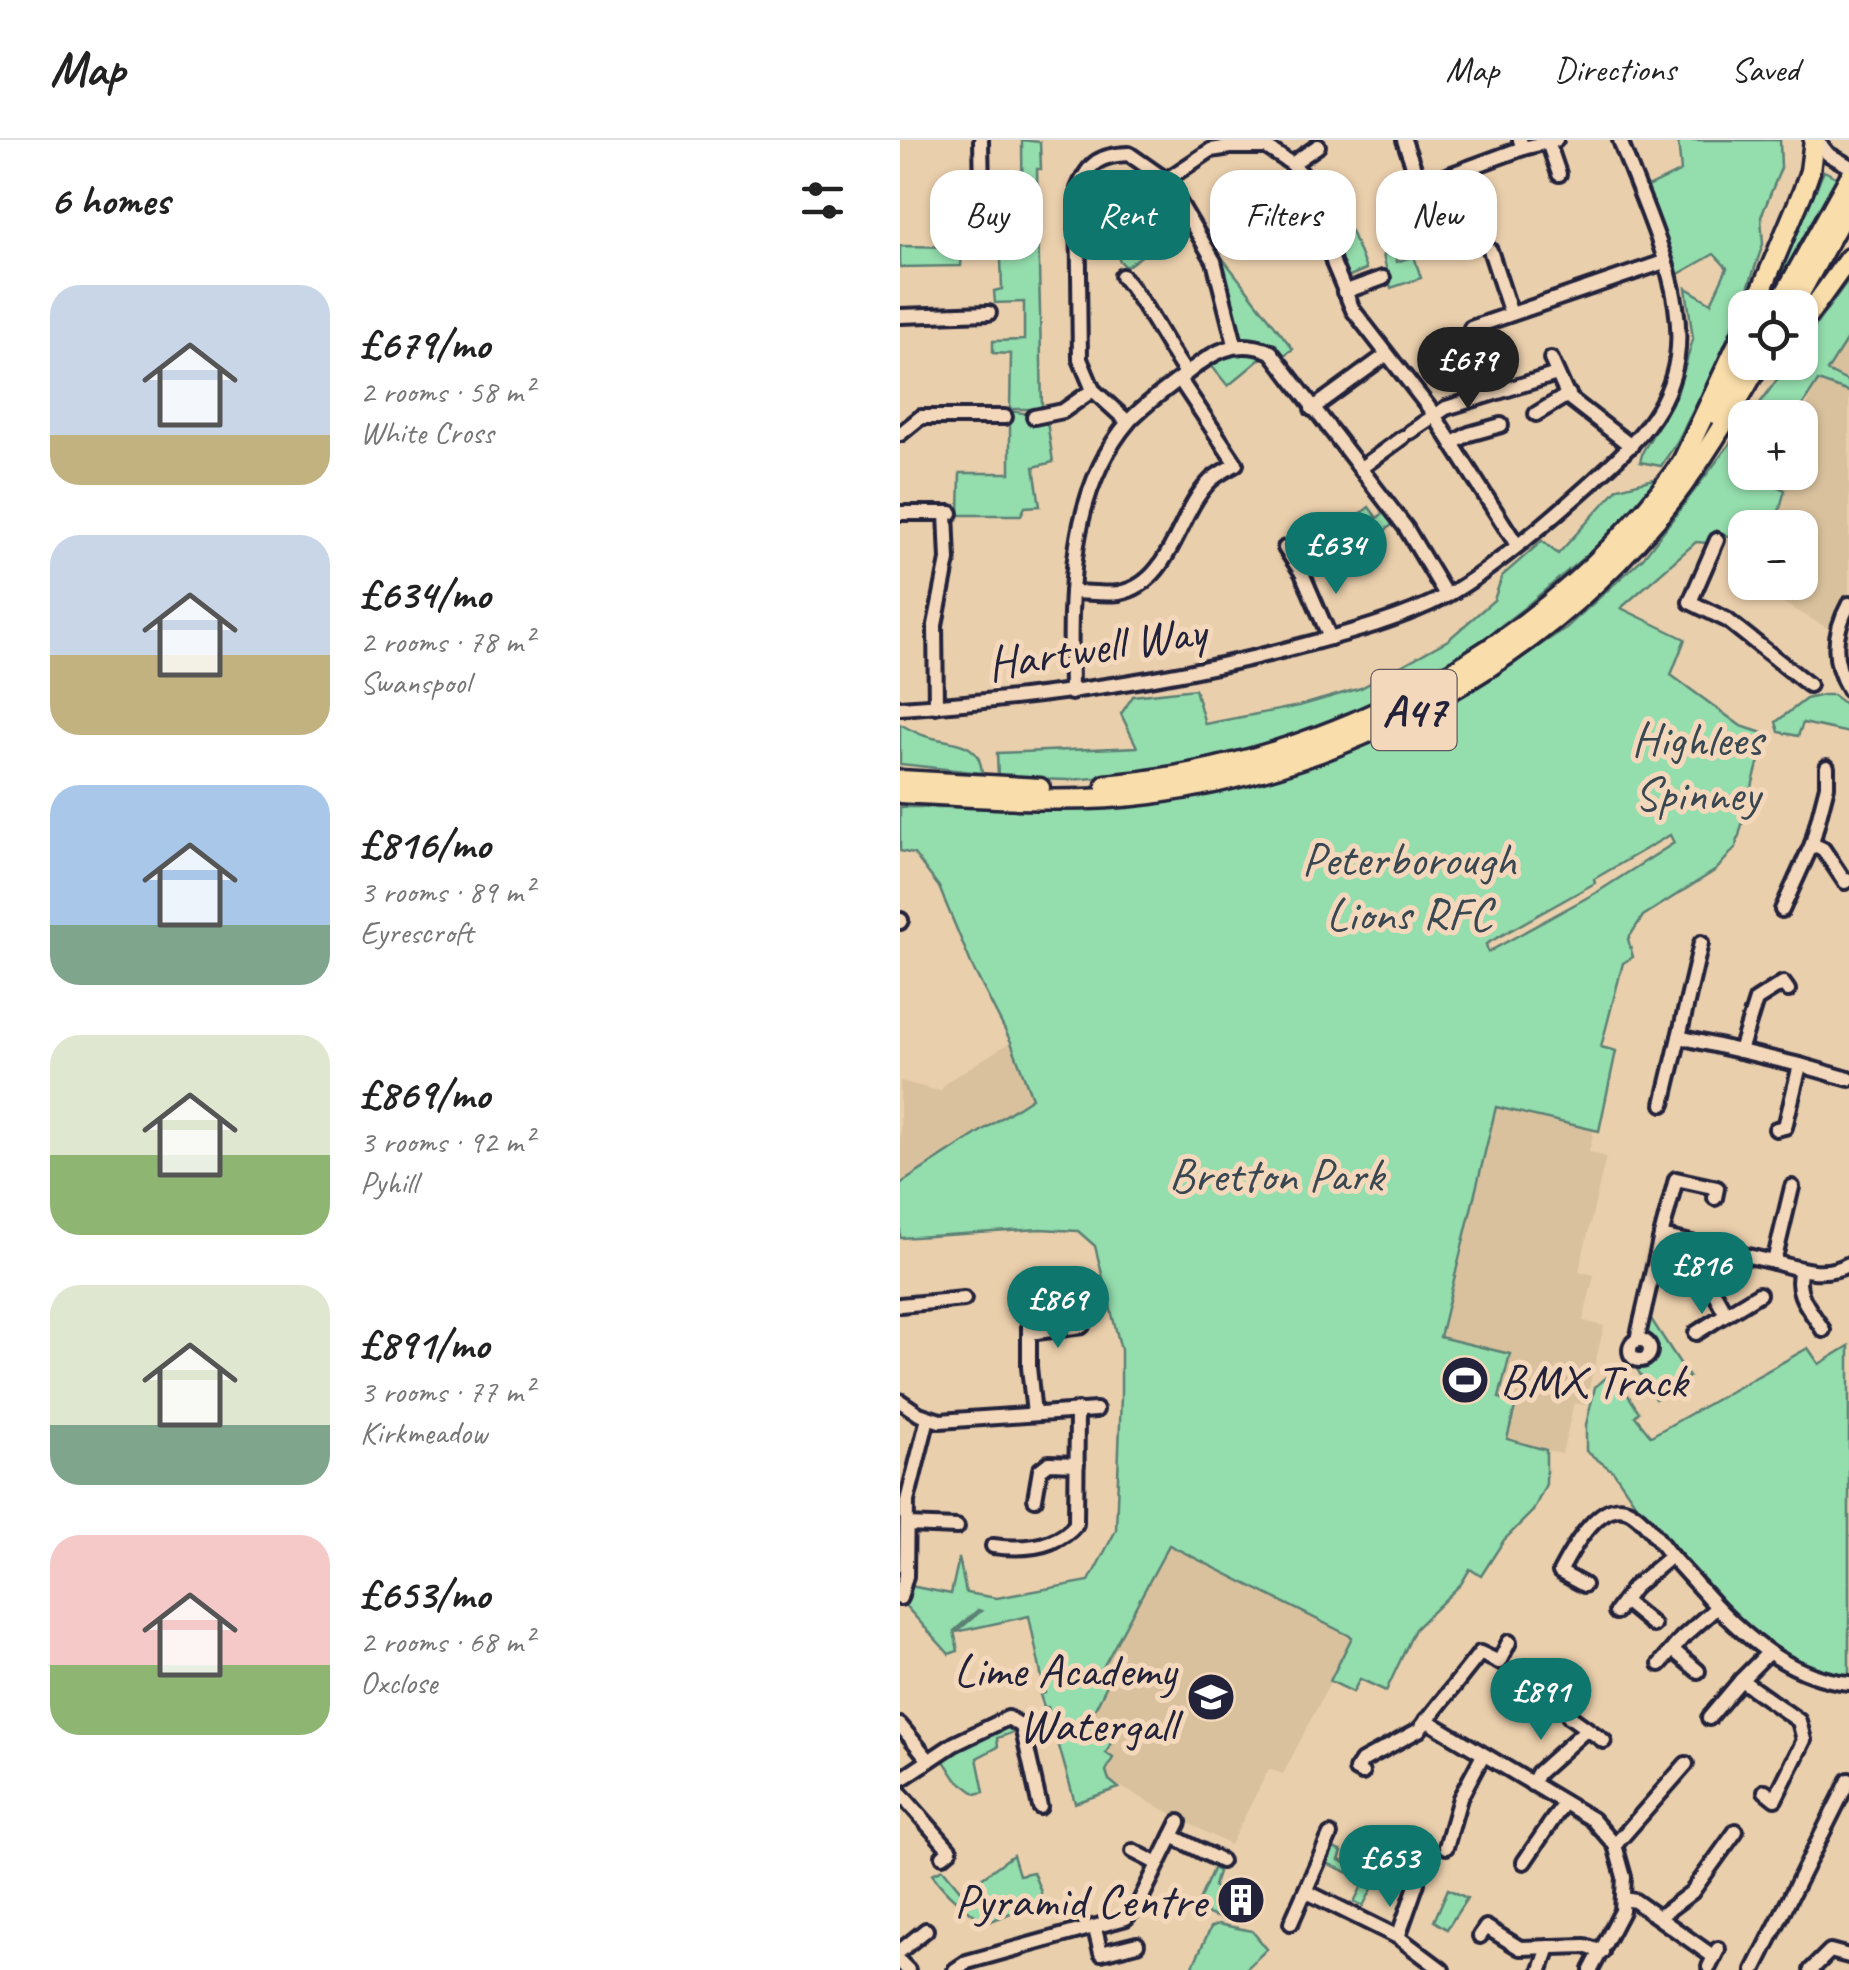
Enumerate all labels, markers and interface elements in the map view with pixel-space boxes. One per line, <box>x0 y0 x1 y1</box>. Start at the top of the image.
text: Map <box>50 39 125 99</box>
text: Map <box>1446 47 1499 92</box>
text: Directions <box>1554 47 1676 92</box>
text: Saved <box>1731 47 1799 92</box>
chip: Buy <box>930 170 1043 260</box>
chip: Rent <box>1063 170 1190 260</box>
chip: Filters <box>1210 170 1356 260</box>
chip: New <box>1376 170 1497 260</box>
icon: filters <box>795 173 850 228</box>
text: 6 homes <box>50 174 169 227</box>
map controls <box>1728 290 1818 600</box>
button: locate <box>1728 290 1818 380</box>
text: £679/mo <box>360 318 490 371</box>
icon: home <box>130 325 250 445</box>
pin: £679 <box>1409 327 1527 412</box>
text: £679 <box>1439 339 1497 380</box>
text: 2 rooms · 58 m² <box>360 371 533 412</box>
button: + <box>1728 400 1818 490</box>
text: White Cross <box>360 412 494 453</box>
button: − <box>1728 510 1818 600</box>
pin: £634 <box>1277 512 1395 597</box>
text: £634 <box>1307 524 1365 565</box>
text: £634/mo <box>360 568 490 621</box>
icon: home <box>130 575 250 695</box>
street label: Hartwell Way <box>983 600 1213 694</box>
text: 2 rooms · 78 m² <box>360 621 533 662</box>
text: Swanspool <box>360 662 471 703</box>
road number: A47 <box>1372 670 1456 750</box>
park label: Highlees Spinney <box>1632 709 1767 824</box>
text: £816/mo <box>360 818 490 871</box>
icon: home <box>130 825 250 945</box>
park label: Peterborough Lions RFC <box>1302 829 1517 944</box>
text: 3 rooms · 89 m² <box>360 871 533 912</box>
text: Eyrescroft <box>360 912 473 953</box>
text: £869/mo <box>360 1068 490 1121</box>
icon: home <box>130 1075 250 1195</box>
text: 3 rooms · 92 m² <box>360 1121 533 1162</box>
park label: Bretton Park <box>1169 1145 1387 1205</box>
text: Pyhill <box>360 1162 417 1203</box>
pin: £816 <box>1643 1232 1761 1317</box>
text: £816 <box>1673 1244 1731 1285</box>
pin: £869 <box>999 1266 1117 1351</box>
text: £869 <box>1029 1278 1087 1319</box>
text: £891/mo <box>360 1318 489 1371</box>
icon: home <box>130 1325 250 1445</box>
place label: BMX Track <box>1500 1351 1690 1411</box>
sports icon: BMX Track <box>1439 1354 1491 1406</box>
text: 3 rooms · 77 m² <box>360 1371 533 1412</box>
text: Kirkmeadow <box>360 1412 487 1453</box>
text: £653/mo <box>360 1568 490 1621</box>
icon: home <box>130 1575 250 1695</box>
text: 2 rooms · 68 m² <box>360 1621 533 1662</box>
place label: Lime Academy Watergall <box>954 1640 1184 1755</box>
pin: £891 <box>1482 1658 1600 1743</box>
text: Oxclose <box>360 1662 437 1703</box>
text: £891 <box>1512 1670 1570 1711</box>
school or university icon: Lime Academy Watergall <box>1185 1671 1237 1723</box>
pin: £653 <box>1331 1825 1449 1910</box>
text: £653 <box>1361 1837 1419 1878</box>
place label: Pyramid Centre <box>954 1871 1209 1931</box>
building icon: Pyramid Centre <box>1215 1874 1267 1926</box>

